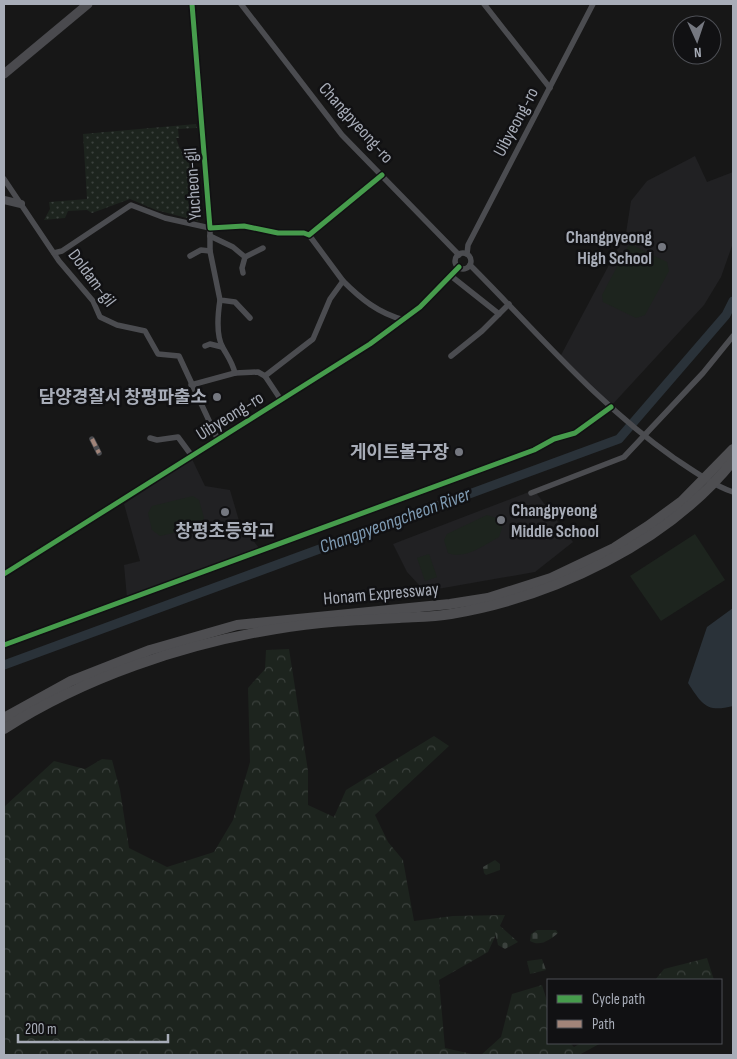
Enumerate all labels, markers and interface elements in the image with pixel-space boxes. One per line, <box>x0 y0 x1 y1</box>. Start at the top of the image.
north arrow <box>672 15 722 65</box>
text: N <box>693 44 702 61</box>
street label: Changpyeong-ro <box>314 78 398 168</box>
street label: Uibyeong-ro <box>489 84 543 160</box>
street label: Yucheon-gil <box>180 147 206 221</box>
place label: Changpyeong High School <box>566 227 652 269</box>
marker: Changpyeong High School <box>656 241 668 253</box>
street label: Doldam-gil <box>64 245 120 311</box>
place label: 담양경찰서 창평파출소 <box>39 387 207 408</box>
street label: Uibyeong-ro <box>192 387 268 445</box>
marker: 담양경찰서 창평파출소 <box>211 391 223 403</box>
place label: 게이트볼구장 <box>350 442 449 463</box>
marker: 게이트볼구장 <box>453 446 465 458</box>
water label: Changpyeongcheon River <box>316 483 474 559</box>
place label: Changpyeong Middle School <box>511 500 599 542</box>
marker: 창평초등학교 <box>219 506 231 518</box>
marker: Changpyeong Middle School <box>495 514 507 526</box>
place label: 창평초등학교 <box>175 521 275 542</box>
street label: Honam Expressway <box>322 578 440 610</box>
legend <box>547 979 722 1044</box>
text: Cycle path <box>592 990 645 1009</box>
scale bar <box>18 1012 168 1044</box>
text: Path <box>592 1015 615 1034</box>
text: 200 m <box>25 1020 57 1039</box>

